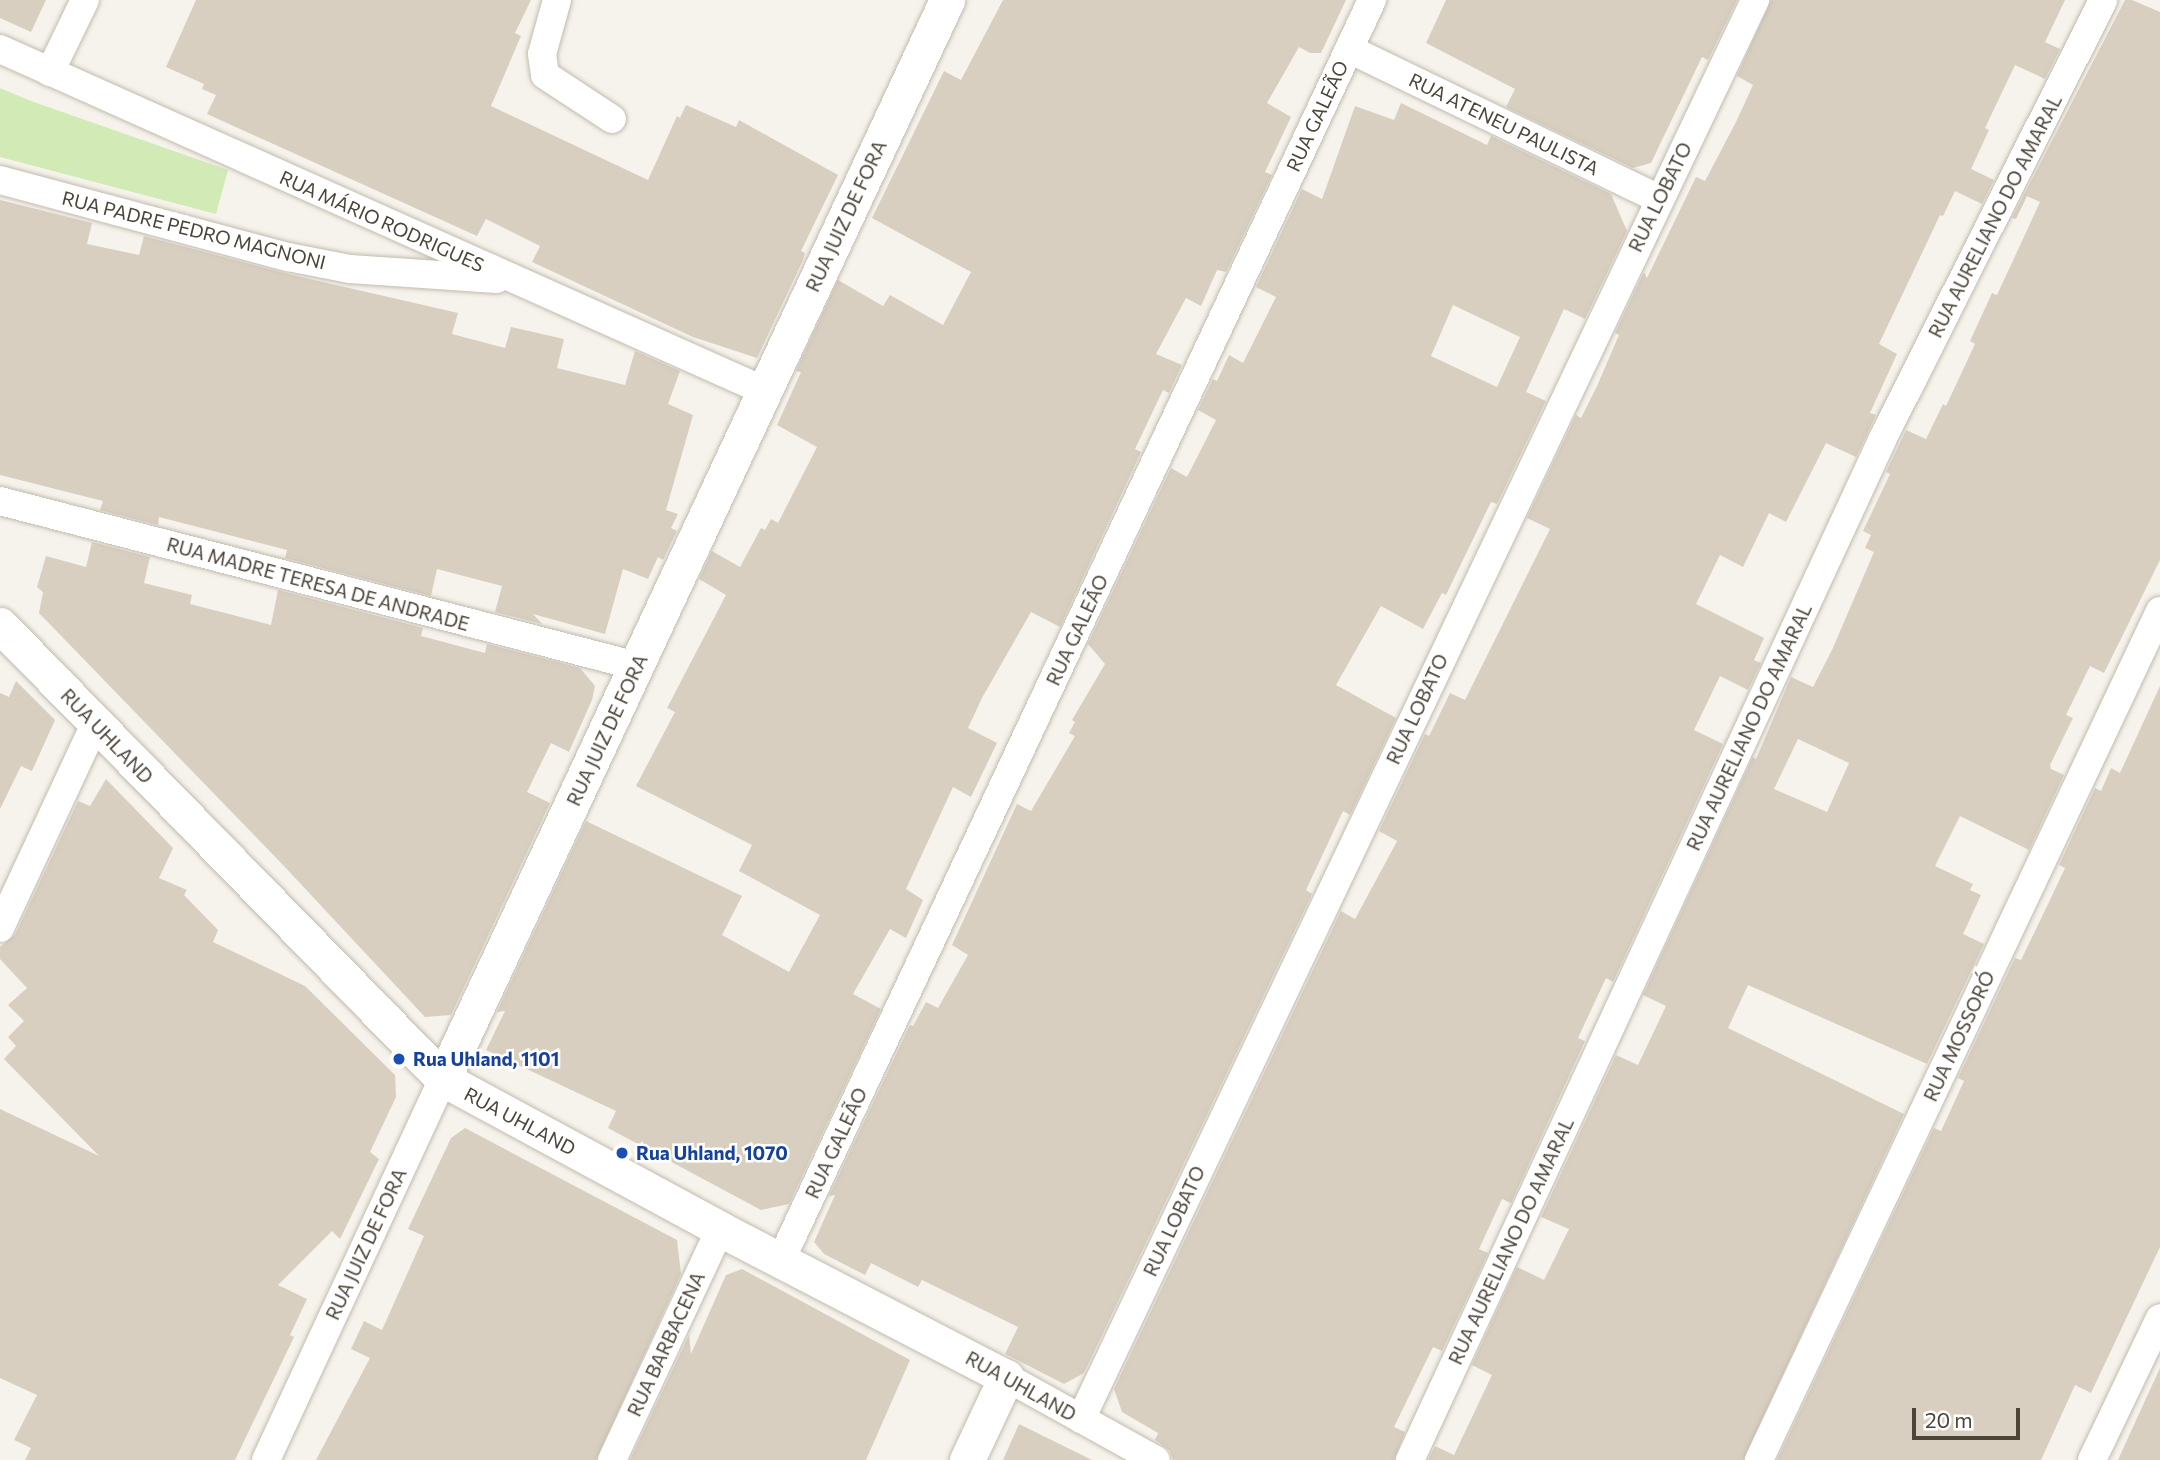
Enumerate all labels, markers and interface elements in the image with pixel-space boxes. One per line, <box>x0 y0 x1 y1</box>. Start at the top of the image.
street label: RUA GALEÃO <box>1281 57 1353 175</box>
street label: RUA ATENEU PAULISTA <box>1405 68 1603 180</box>
street label: RUA AURELIANO DO AMARAL <box>1924 91 2066 341</box>
street label: RUA JUIZ DE FORA <box>801 137 891 295</box>
street label: RUA LOBATO <box>1624 138 1696 256</box>
street label: RUA MÁRIO RODRIGUES <box>276 166 488 276</box>
street label: RUA PADRE PEDRO MAGNONI <box>60 186 328 274</box>
street label: RUA MADRE TERESA DE ANDRADE <box>164 533 472 635</box>
street label: RUA GALEÃO <box>1041 571 1113 689</box>
street label: RUA AURELIANO DO AMARAL <box>1682 600 1816 854</box>
street label: RUA LOBATO <box>1381 650 1453 768</box>
street label: RUA JUIZ DE FORA <box>562 651 652 809</box>
street label: RUA UHLAND <box>56 684 158 788</box>
street label: RUA MOSSORÓ <box>1919 967 1999 1105</box>
place label: Rua Uhland, 1101 <box>413 1048 559 1070</box>
marker: Rua Uhland, 1101 <box>391 1051 407 1067</box>
street label: RUA UHLAND <box>460 1082 580 1160</box>
street label: RUA GALEÃO <box>800 1084 872 1202</box>
street label: RUA AURELIANO DO AMARAL <box>1444 1114 1578 1368</box>
place label: Rua Uhland, 1070 <box>636 1142 788 1164</box>
marker: Rua Uhland, 1070 <box>614 1145 630 1161</box>
street label: RUA LOBATO <box>1138 1162 1210 1280</box>
street label: RUA JUIZ DE FORA <box>321 1165 411 1323</box>
street label: RUA BARBACENA <box>623 1268 709 1420</box>
street label: RUA UHLAND <box>962 1346 1080 1426</box>
scale bar <box>1915 1394 2024 1438</box>
text: 20 m <box>1925 1407 1973 1432</box>

